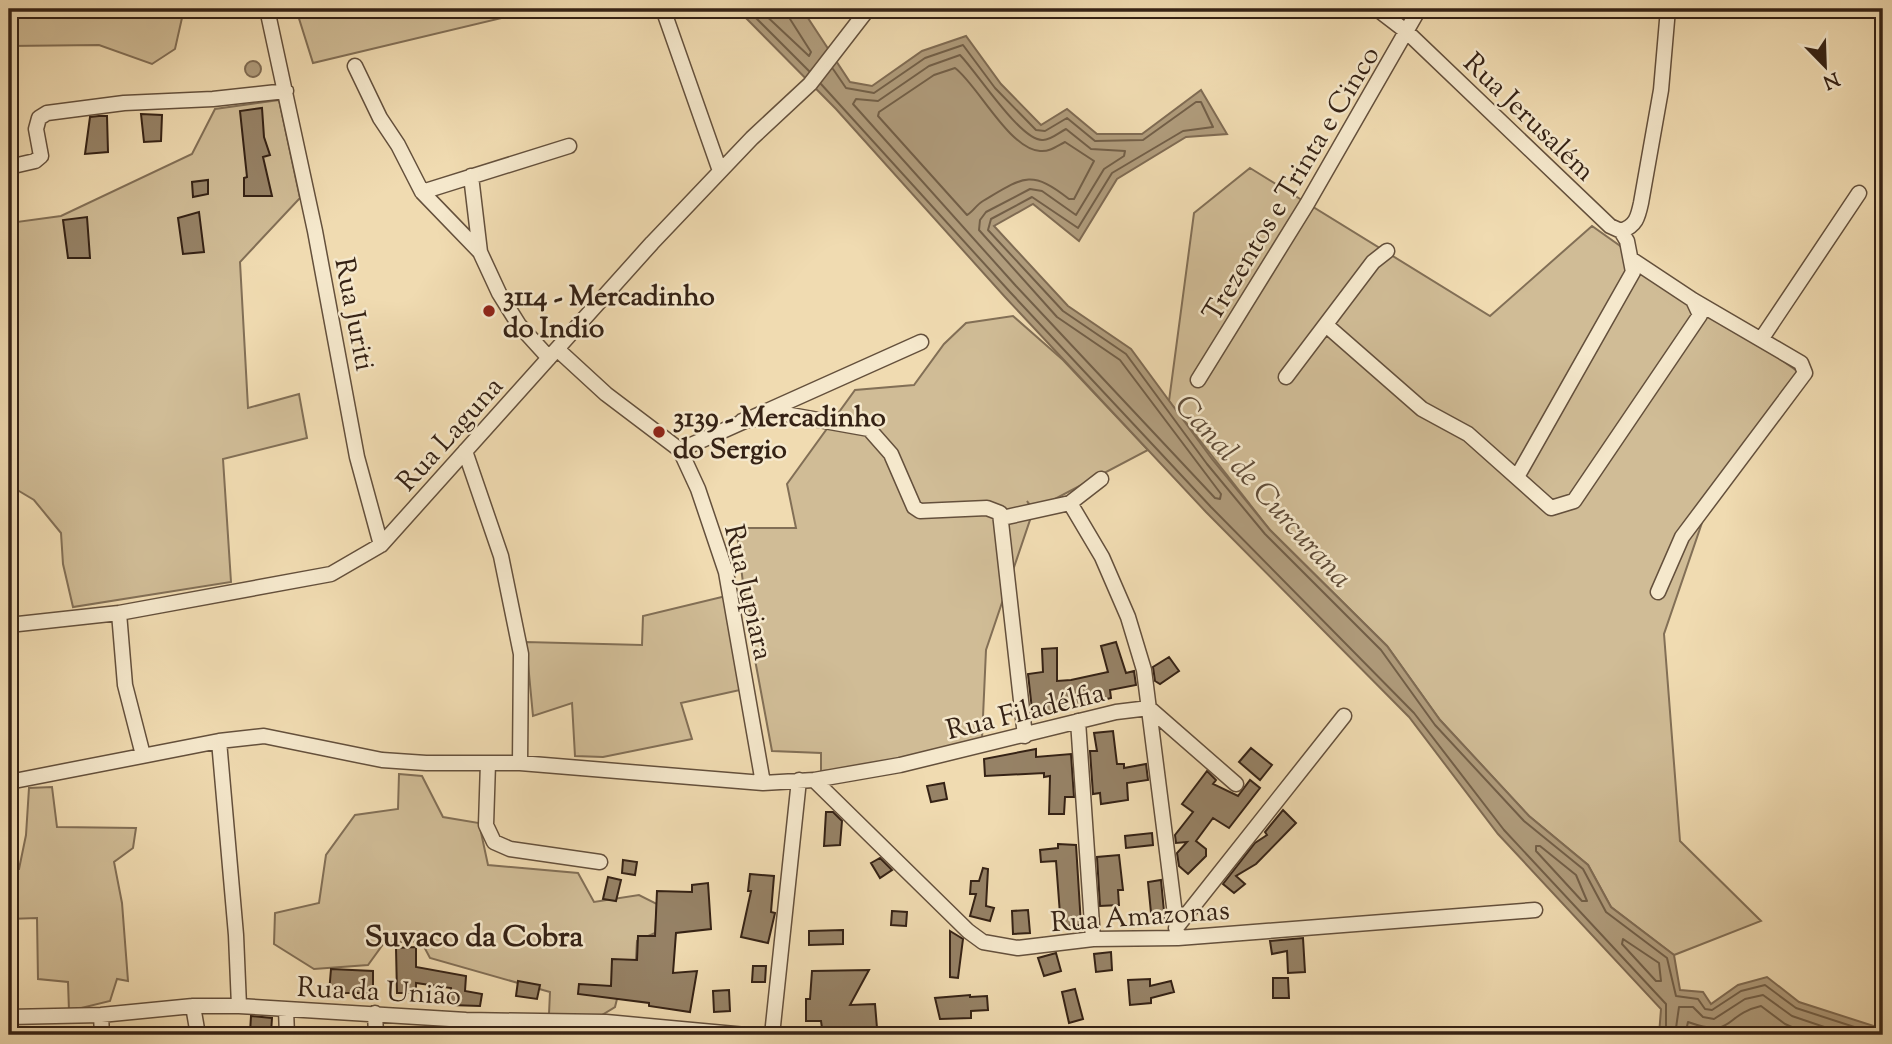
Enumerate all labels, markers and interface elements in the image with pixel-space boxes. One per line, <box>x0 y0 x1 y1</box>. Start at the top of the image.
north arrow <box>1790 32 1860 102</box>
street label: Trezentos e Trinta e Cinco <box>1194 39 1391 330</box>
street label: Rua Jerusalém <box>1453 45 1603 192</box>
text: N <box>1818 64 1843 95</box>
street label: Rua Juriti <box>323 255 384 375</box>
place label: 3114 - Mercadinho do Indio <box>503 278 715 350</box>
marker: 3114 - Mercadinho do Indio <box>481 303 497 319</box>
street label: Rua Laguna <box>389 368 514 502</box>
water label: Canal de Curcurana <box>1163 386 1361 599</box>
place label: 3139 - Mercadinho do Sergio <box>673 399 886 471</box>
marker: 3139 - Mercadinho do Sergio <box>651 424 667 440</box>
street label: Rua Jupiara <box>712 521 782 664</box>
street label: Rua Filadélfia <box>942 674 1109 752</box>
street label: Rua Amazonas <box>1049 892 1231 944</box>
district label: Suvaco da Cobra <box>365 917 584 960</box>
street label: Rua da União <box>296 969 462 1017</box>

